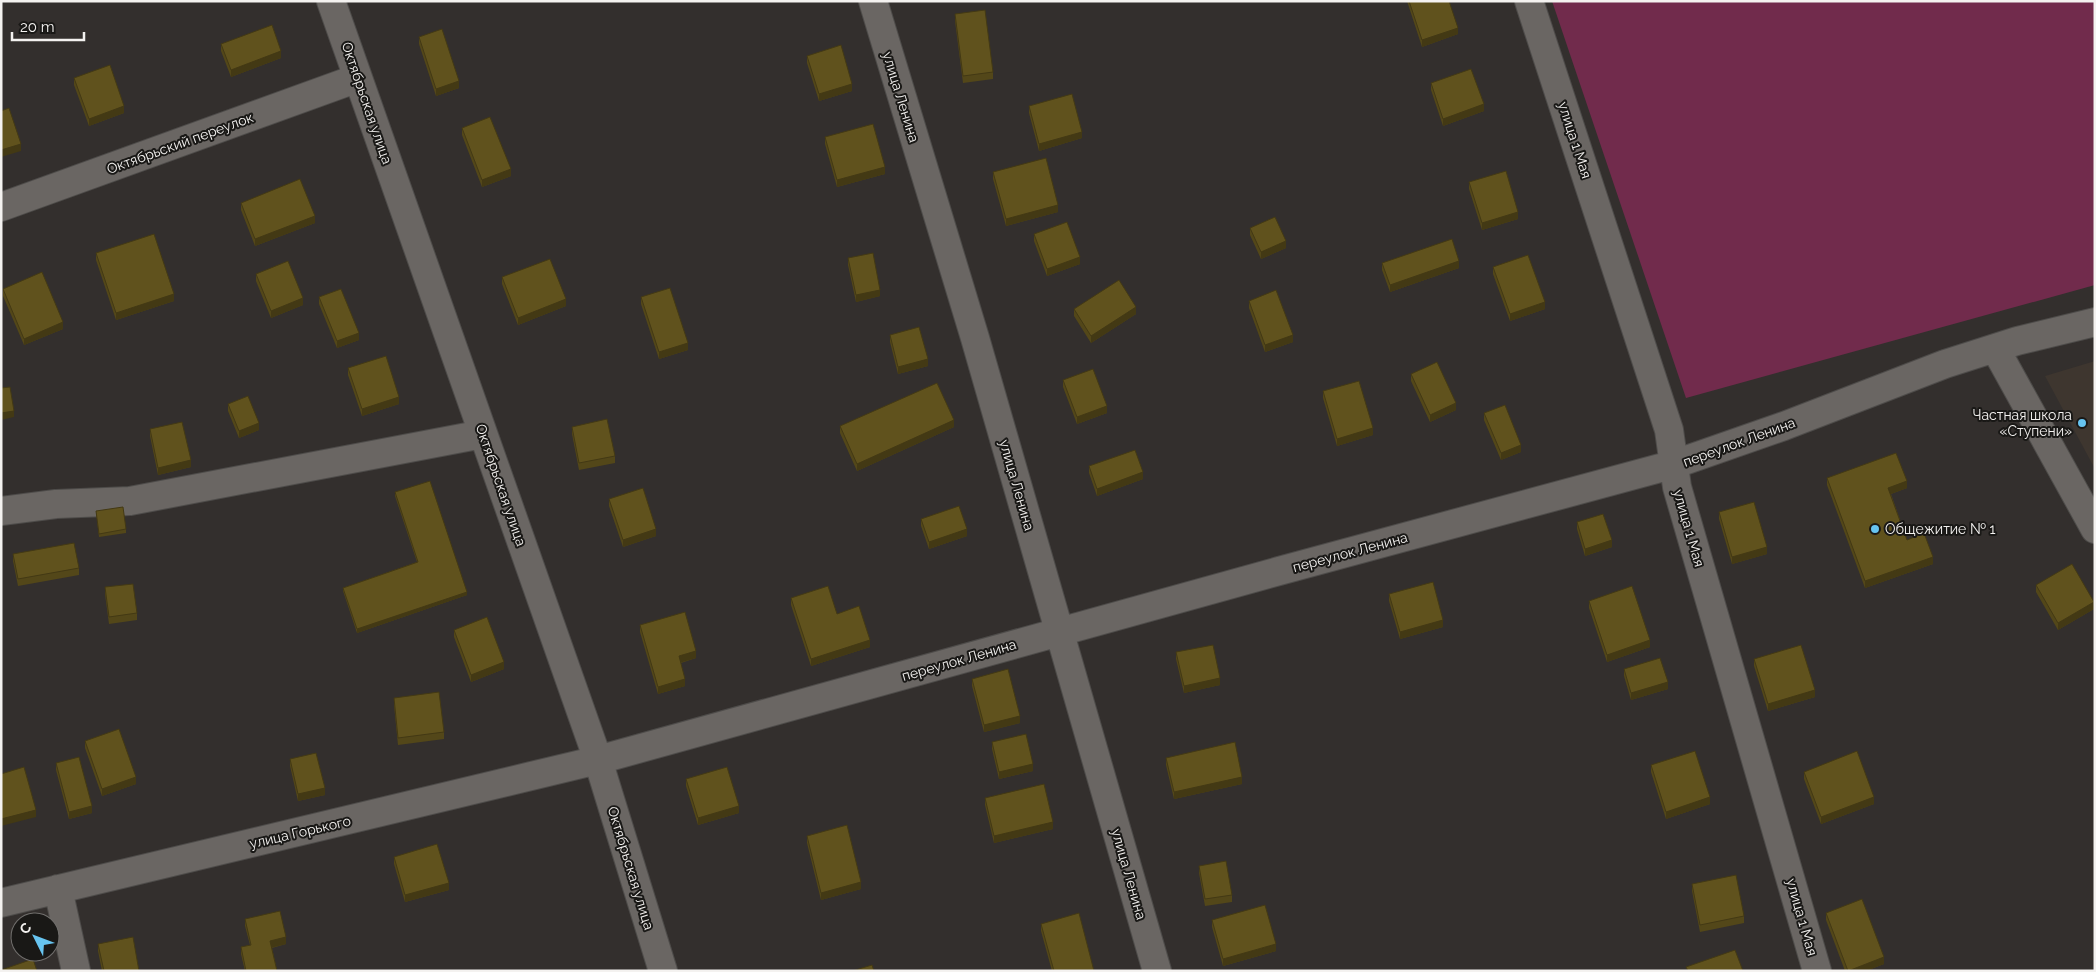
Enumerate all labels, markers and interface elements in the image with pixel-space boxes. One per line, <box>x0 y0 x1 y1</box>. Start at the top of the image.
scale bar <box>12 10 85 42</box>
text: 20 m <box>20 18 55 36</box>
street label: Октябрьская улица <box>339 40 395 166</box>
street label: улица Ленина <box>880 50 922 144</box>
street label: улица 1 Мая <box>1555 100 1595 180</box>
street label: Октябрьский переулок <box>105 109 255 177</box>
place label: Частная школа «Ступени» <box>1972 407 2072 439</box>
street label: переулок Ленина <box>1681 414 1797 470</box>
marker: Частная школа «Ступени» <box>2076 417 2088 429</box>
street label: Октябрьская улица <box>473 422 529 548</box>
street label: улица Ленина <box>996 438 1038 532</box>
street label: улица 1 Мая <box>1670 487 1708 569</box>
place label: Общежитие № 1 <box>1885 521 1995 537</box>
marker: Общежитие № 1 <box>1869 523 1881 535</box>
street label: переулок Ленина <box>1291 529 1409 575</box>
street label: переулок Ленина <box>900 636 1018 684</box>
street label: Октябрьская улица <box>605 804 657 932</box>
street label: улица Горького <box>248 813 352 851</box>
street label: улица Ленина <box>1108 827 1150 921</box>
street label: улица 1 Мая <box>1783 876 1821 958</box>
north arrow <box>10 912 60 962</box>
text: С <box>16 919 35 937</box>

